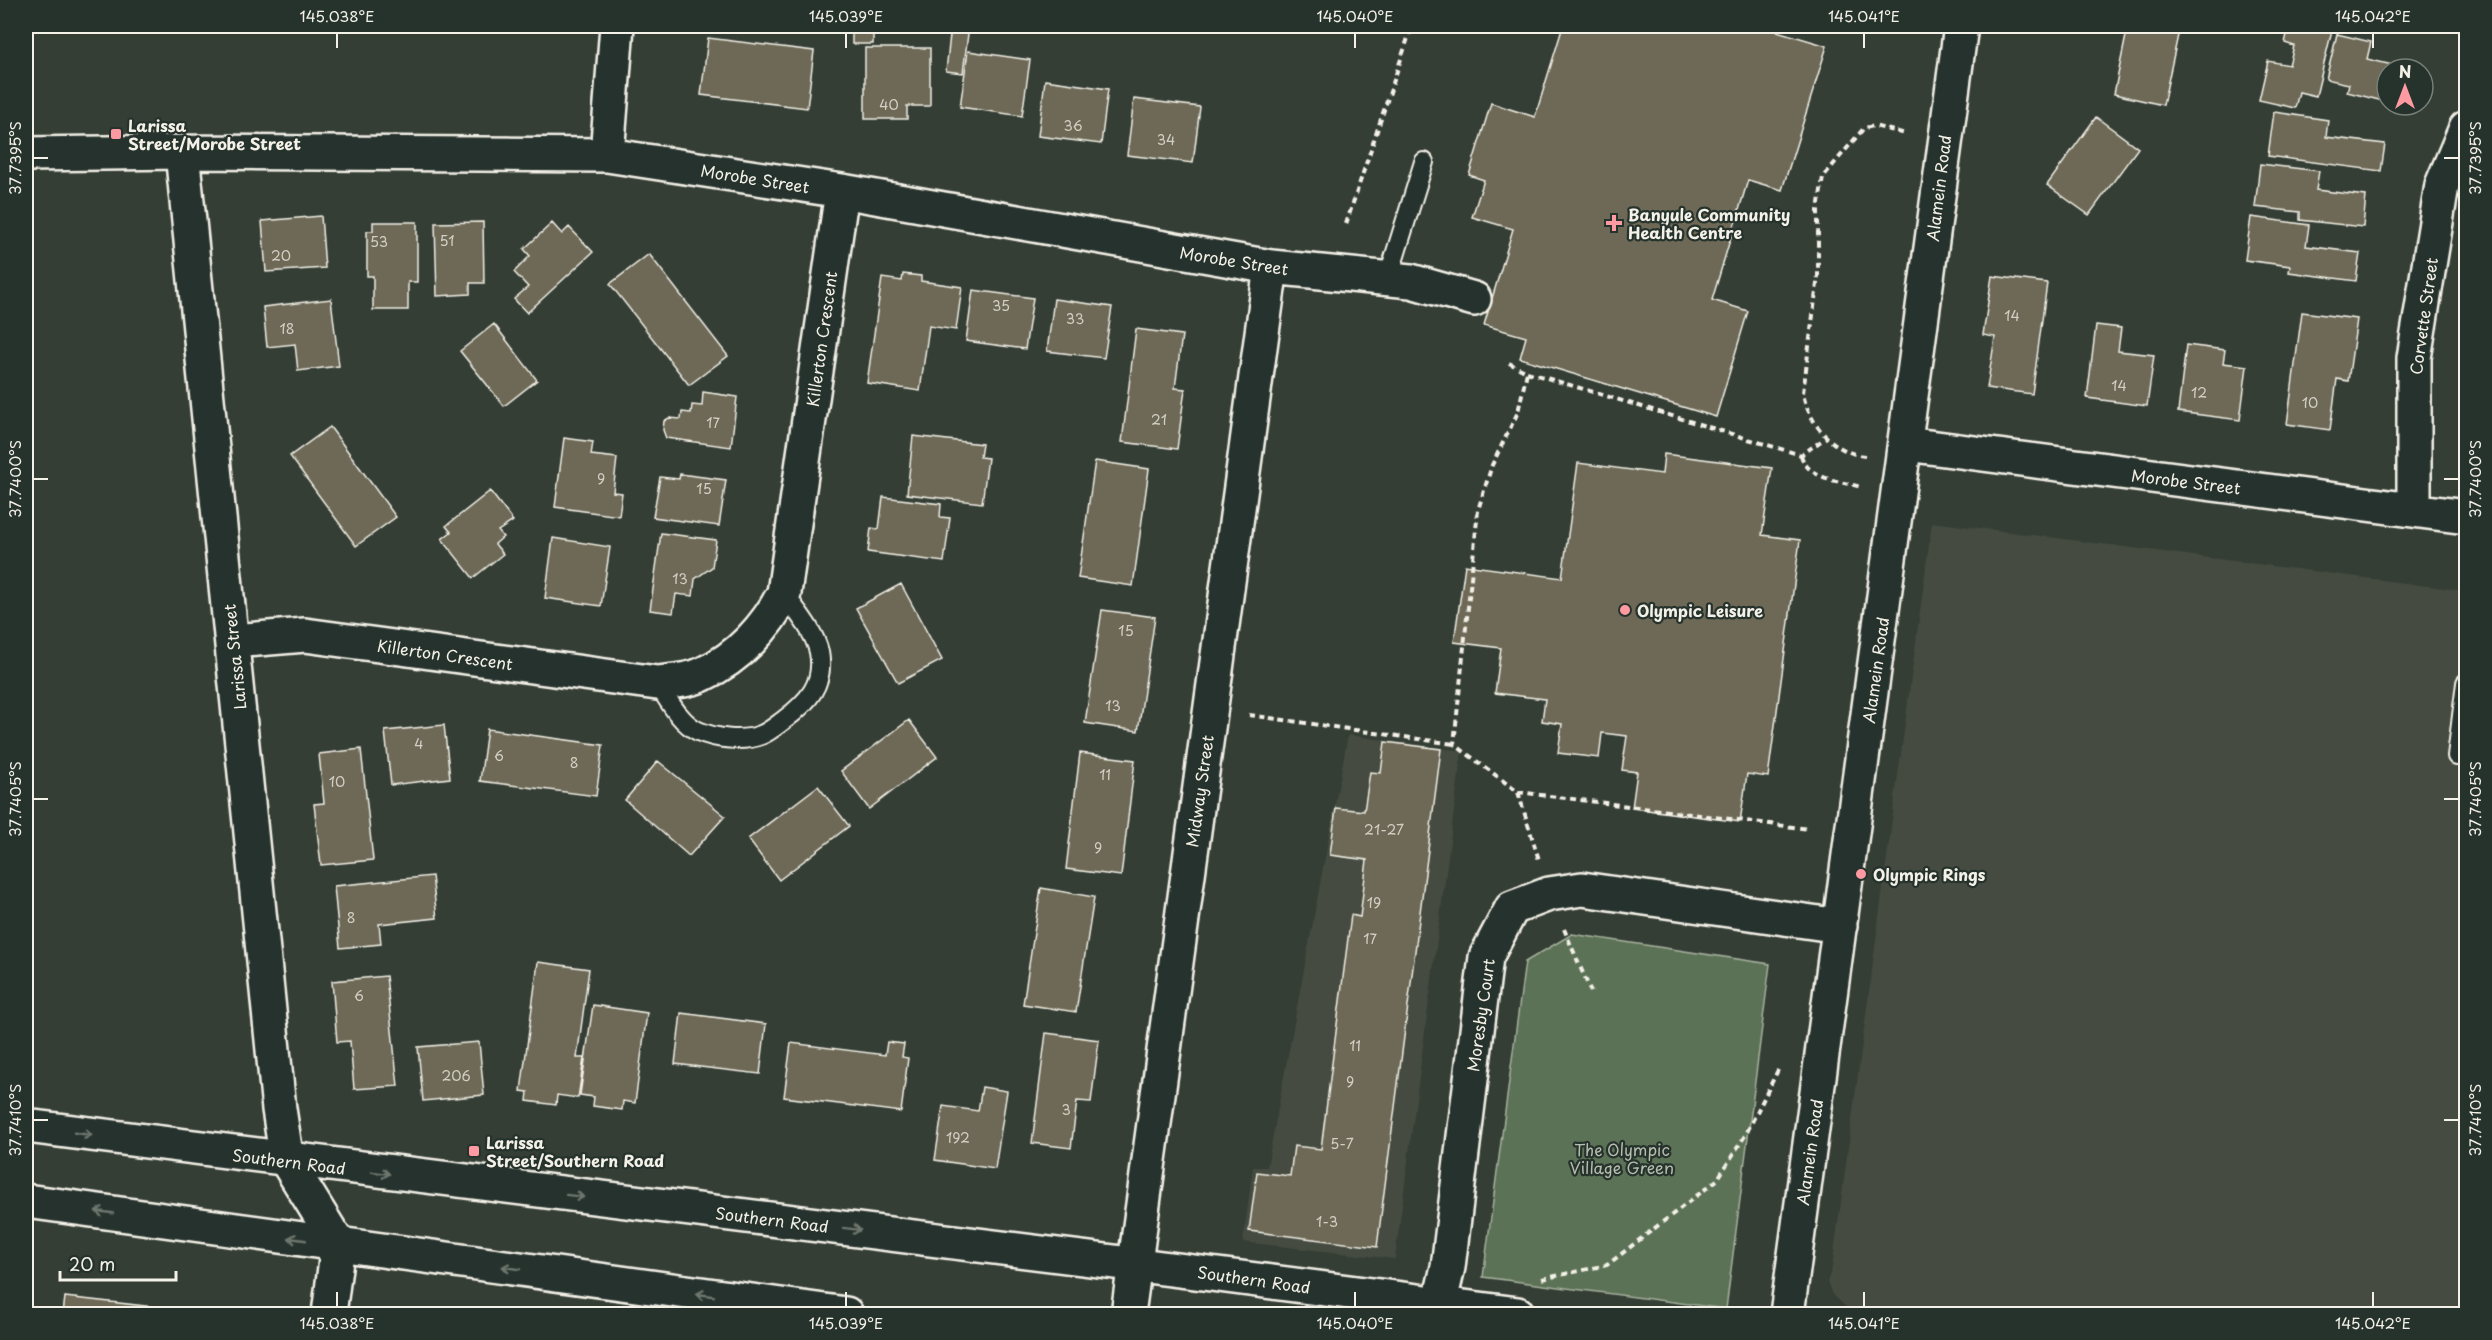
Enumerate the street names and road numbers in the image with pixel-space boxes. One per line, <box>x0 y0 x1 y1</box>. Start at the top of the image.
street label: Alamein Road <box>1920 133 1956 243</box>
street label: Morobe Street <box>699 158 812 199</box>
street label: Morobe Street <box>1178 240 1291 281</box>
street label: Corvette Street <box>2403 255 2443 376</box>
street label: Killerton Crescent <box>800 269 842 408</box>
street label: Morobe Street <box>2130 462 2242 500</box>
street label: Larissa Street <box>216 603 251 711</box>
street label: Alamein Road <box>1856 615 1894 725</box>
street label: Killerton Crescent <box>376 633 515 675</box>
street label: Midway Street <box>1179 733 1219 849</box>
street label: Moresby Court <box>1460 956 1500 1073</box>
street label: Alamein Road <box>1790 1097 1828 1207</box>
street label: Southern Road <box>231 1142 347 1180</box>
street label: Southern Road <box>714 1200 830 1238</box>
street label: Southern Road <box>1196 1259 1312 1299</box>

